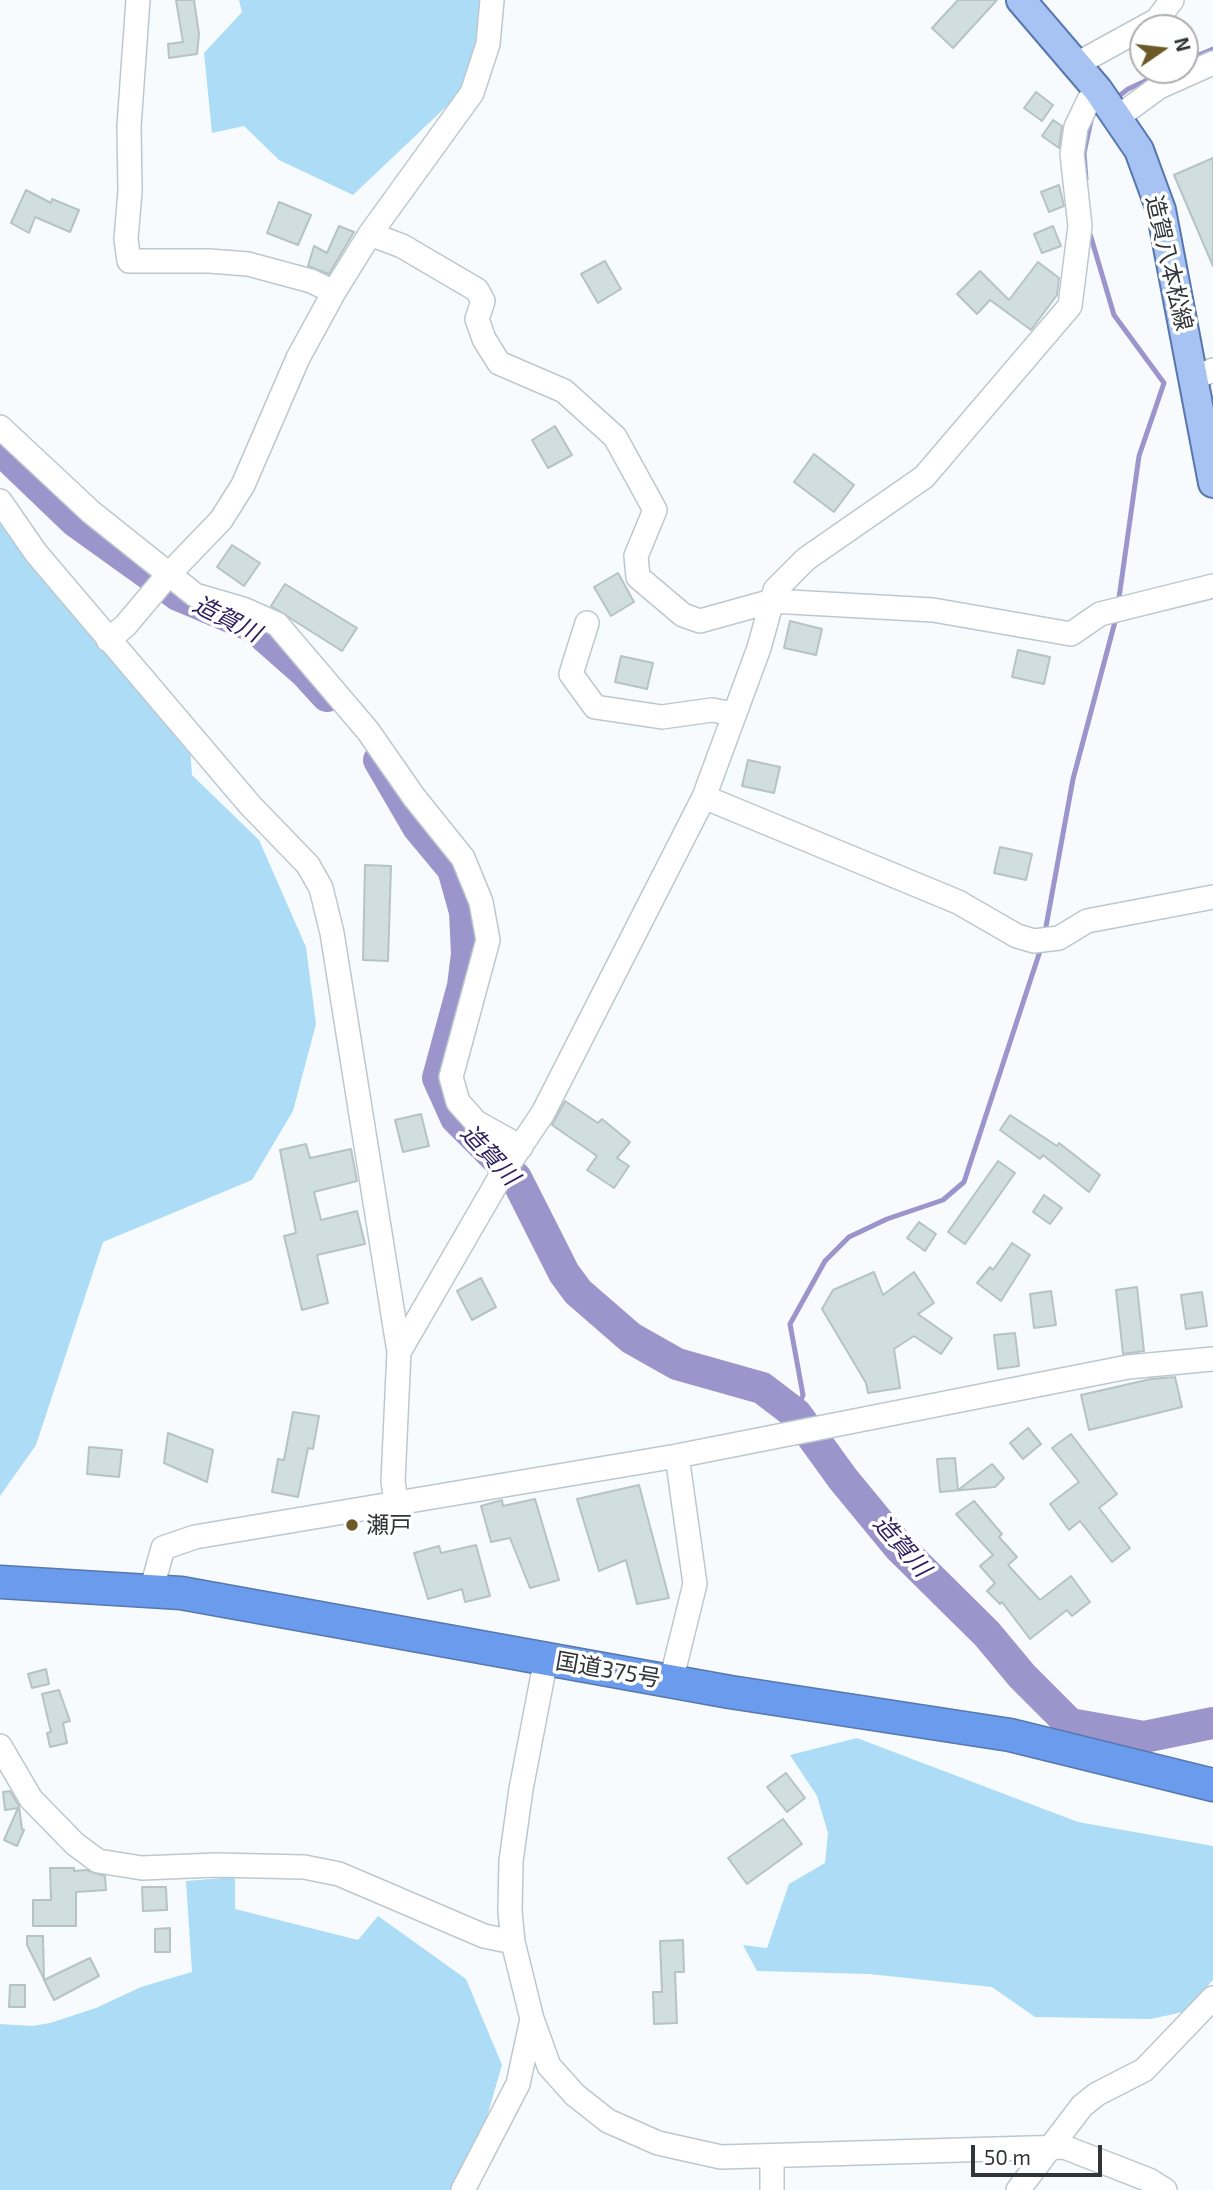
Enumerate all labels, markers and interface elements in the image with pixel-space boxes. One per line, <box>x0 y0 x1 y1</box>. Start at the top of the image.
north arrow <box>1129 14 1199 84</box>
text: N <box>1170 35 1196 54</box>
street label: 造賀八本松線 <box>1140 193 1198 333</box>
water label: 造賀川 <box>188 590 266 648</box>
water label: 造賀川 <box>455 1119 525 1191</box>
water label: 造賀川 <box>868 1509 936 1583</box>
place label: 瀬戸 <box>366 1511 412 1539</box>
marker: 瀬戸 <box>344 1517 360 1533</box>
street label: 国道375号 <box>553 1647 663 1693</box>
scale bar <box>975 2130 1106 2174</box>
text: 50 m <box>984 2144 1031 2169</box>

